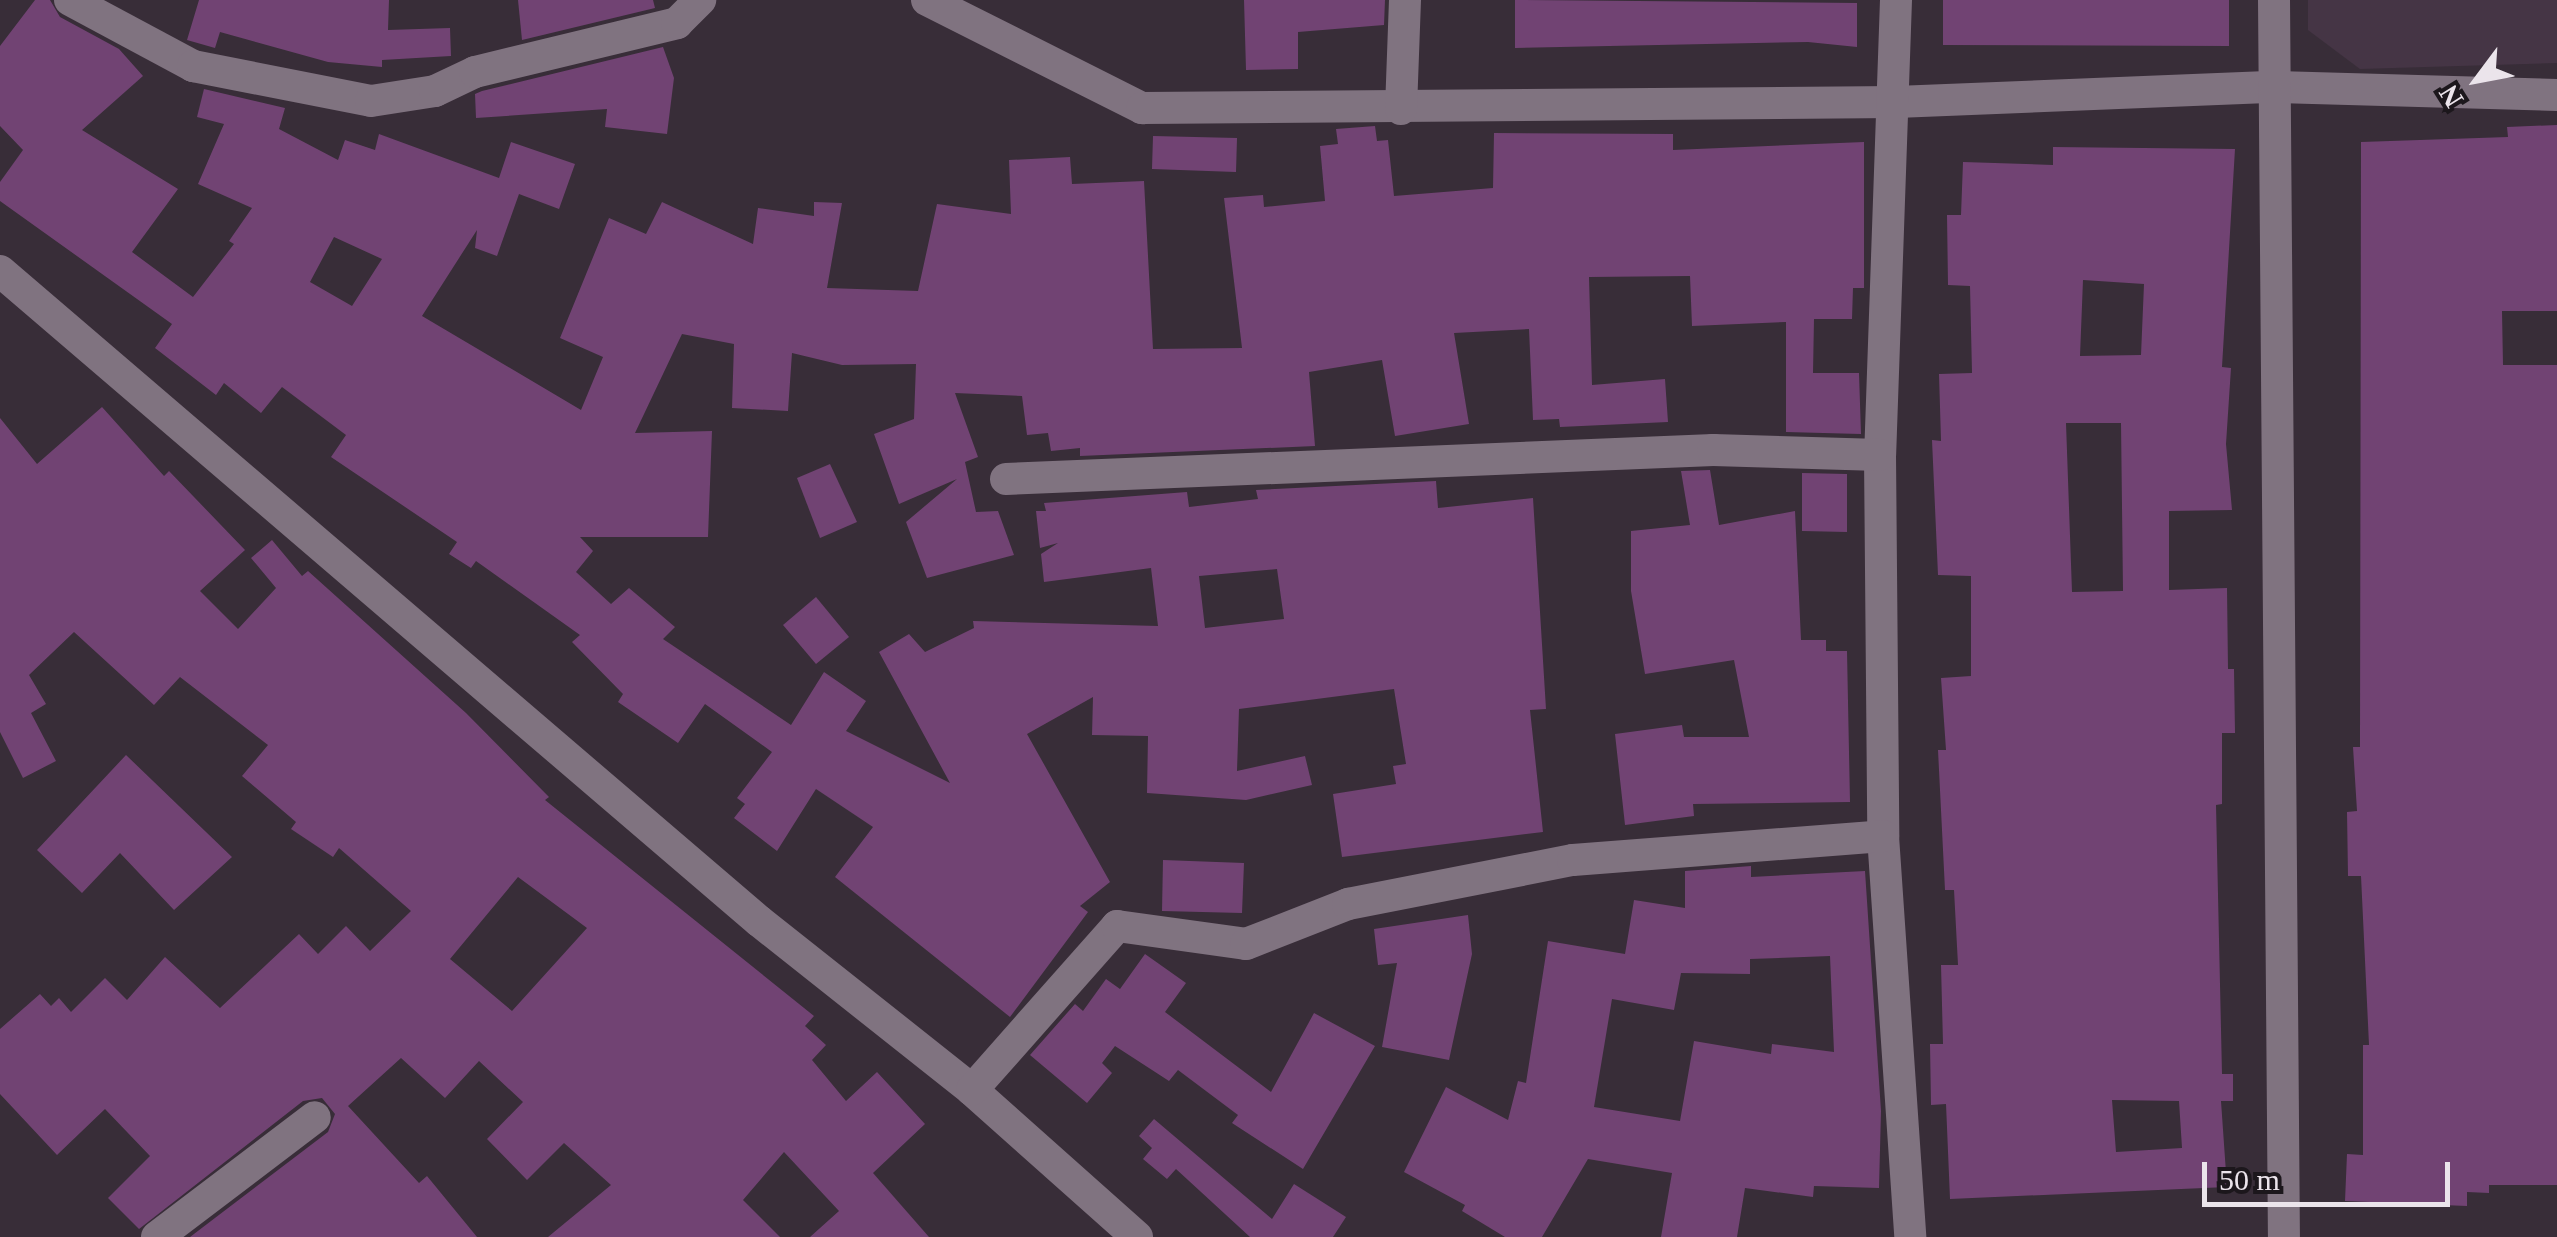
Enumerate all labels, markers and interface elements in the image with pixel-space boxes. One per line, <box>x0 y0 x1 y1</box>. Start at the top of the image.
north arrow <box>2427 30 2527 130</box>
text: N <box>2433 79 2470 113</box>
scale bar <box>2207 1142 2454 1204</box>
text: 50 m <box>2219 1163 2280 1196</box>

